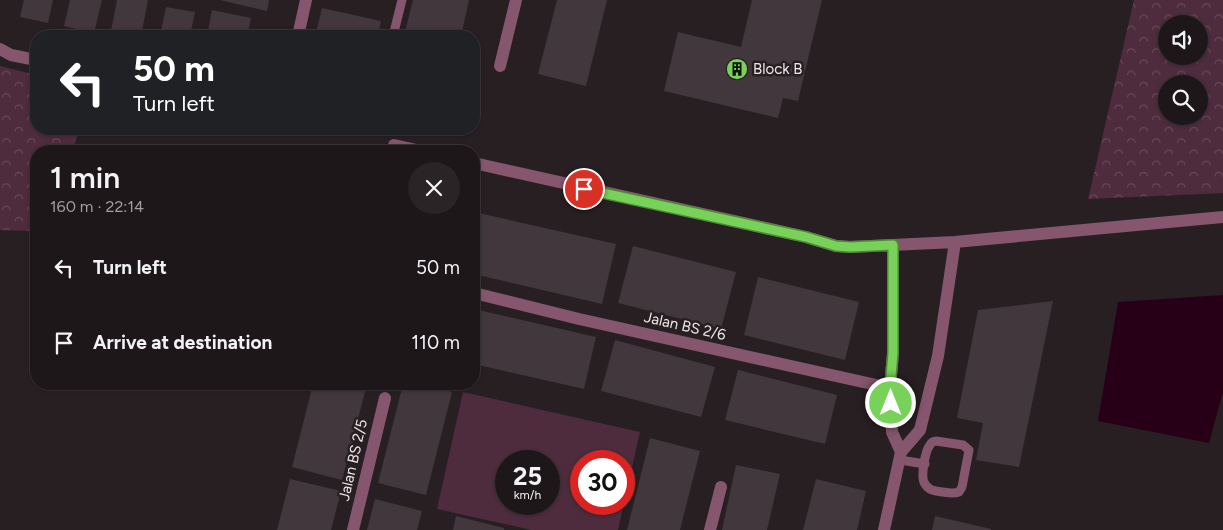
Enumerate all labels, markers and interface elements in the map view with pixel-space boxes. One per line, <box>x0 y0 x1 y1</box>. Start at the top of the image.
map controls <box>1158 15 1208 125</box>
button: sound <box>1158 15 1208 65</box>
text: 50 m <box>133 48 215 90</box>
icon: left <box>50 50 115 115</box>
building icon: Block B <box>725 57 749 81</box>
place label: Block B <box>753 60 802 78</box>
button: search <box>1158 75 1208 125</box>
text: Turn left <box>133 90 215 117</box>
text: 1 min <box>50 159 120 196</box>
button: close <box>408 162 460 214</box>
pin <box>563 168 605 210</box>
icon: arrive <box>570 175 598 203</box>
text: 160 m · 22:14 <box>50 197 144 216</box>
icon: left <box>50 254 78 282</box>
text: Turn left <box>93 256 167 279</box>
text: 50 m <box>416 256 460 279</box>
street label: Jalan BS 2/6 <box>642 308 728 344</box>
icon: arrive <box>50 329 78 357</box>
text: Arrive at destination <box>93 331 272 354</box>
text: 110 m <box>411 331 460 354</box>
position arrow <box>864 376 916 428</box>
street label: Jalan BS 2/5 <box>335 417 371 503</box>
speed limit sign: 30 <box>570 450 635 515</box>
text: 25 <box>513 461 542 491</box>
text: km/h <box>514 488 541 502</box>

